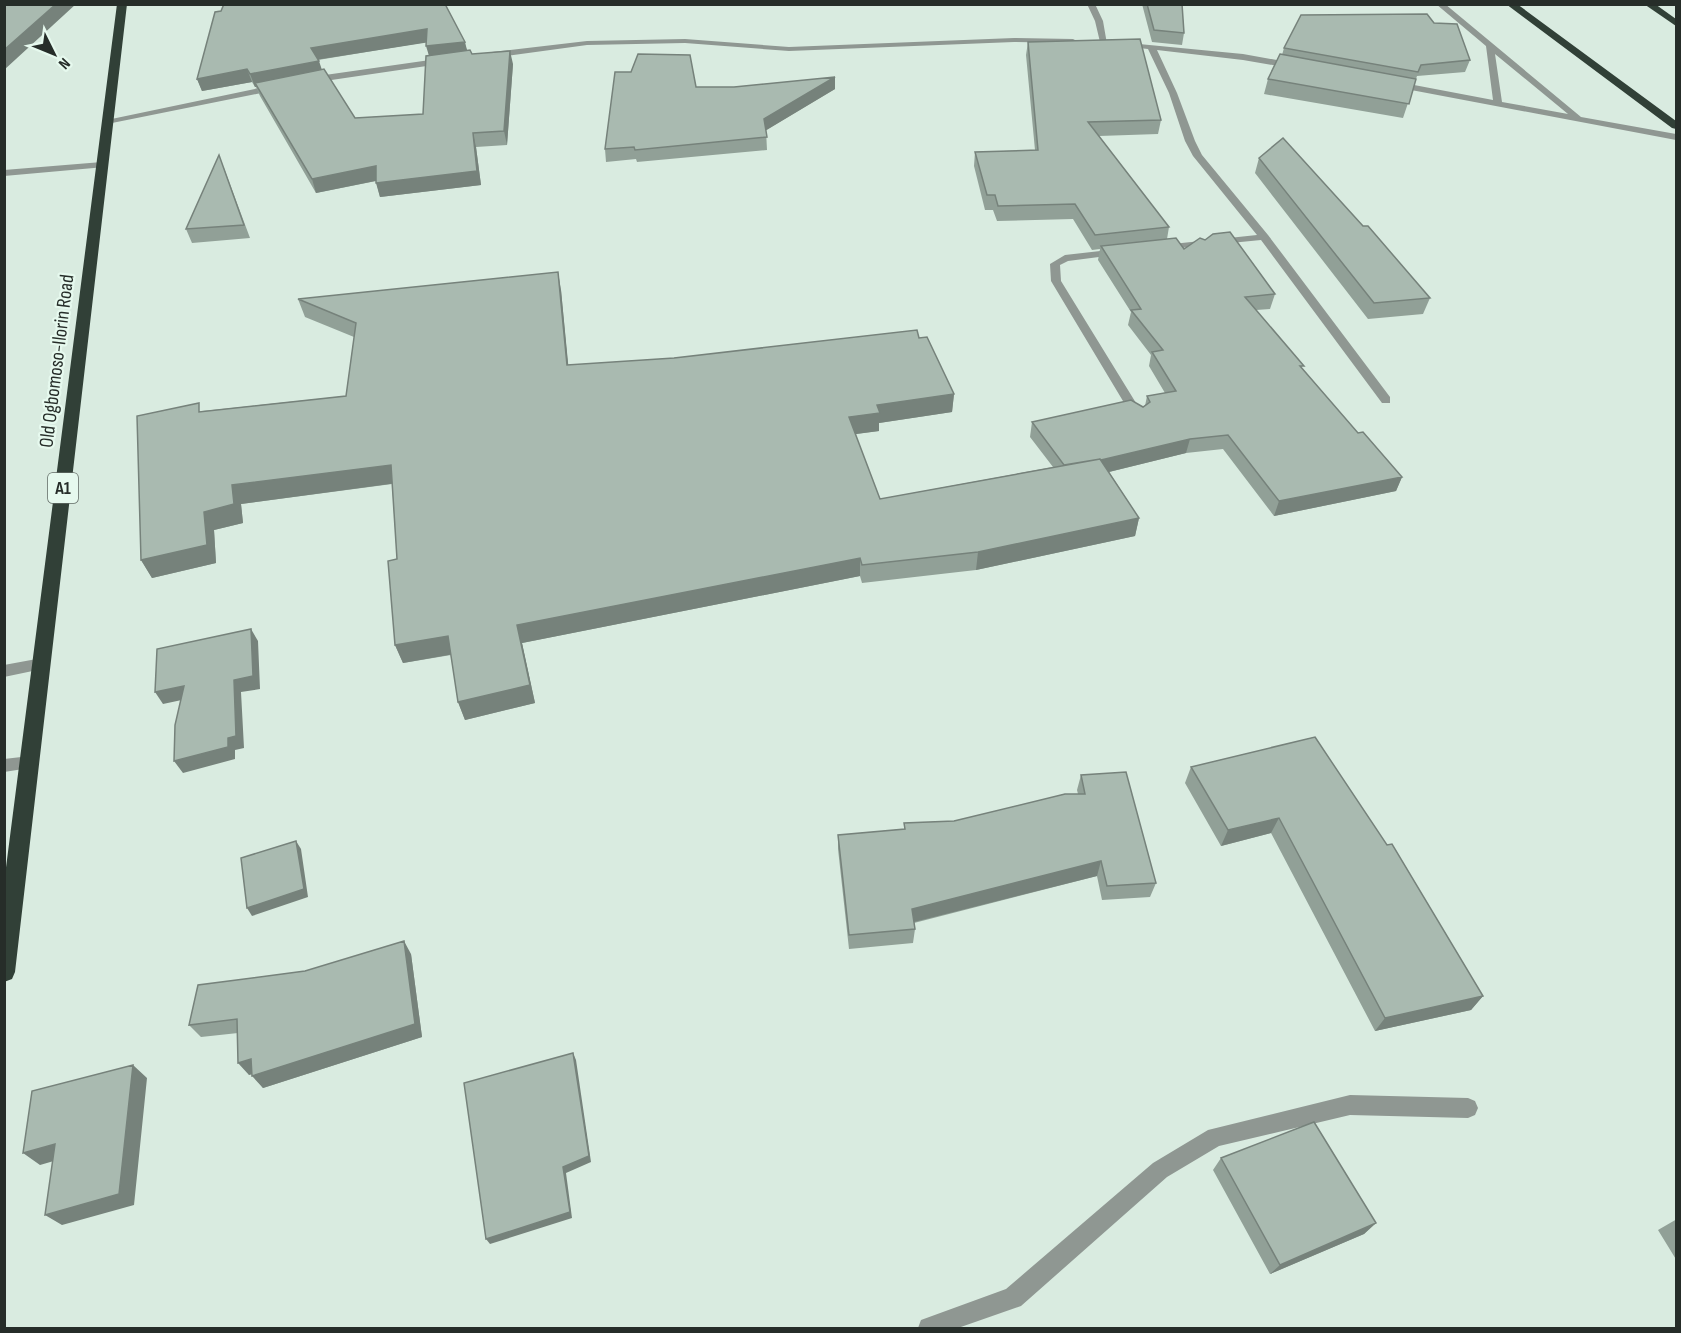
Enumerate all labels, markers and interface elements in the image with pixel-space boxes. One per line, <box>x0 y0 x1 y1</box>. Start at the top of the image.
north arrow <box>24 24 84 84</box>
text: N <box>54 54 74 73</box>
street label: Old Ogbomoso-Ilorin Road <box>34 273 80 449</box>
road number: A1 <box>48 473 78 503</box>

